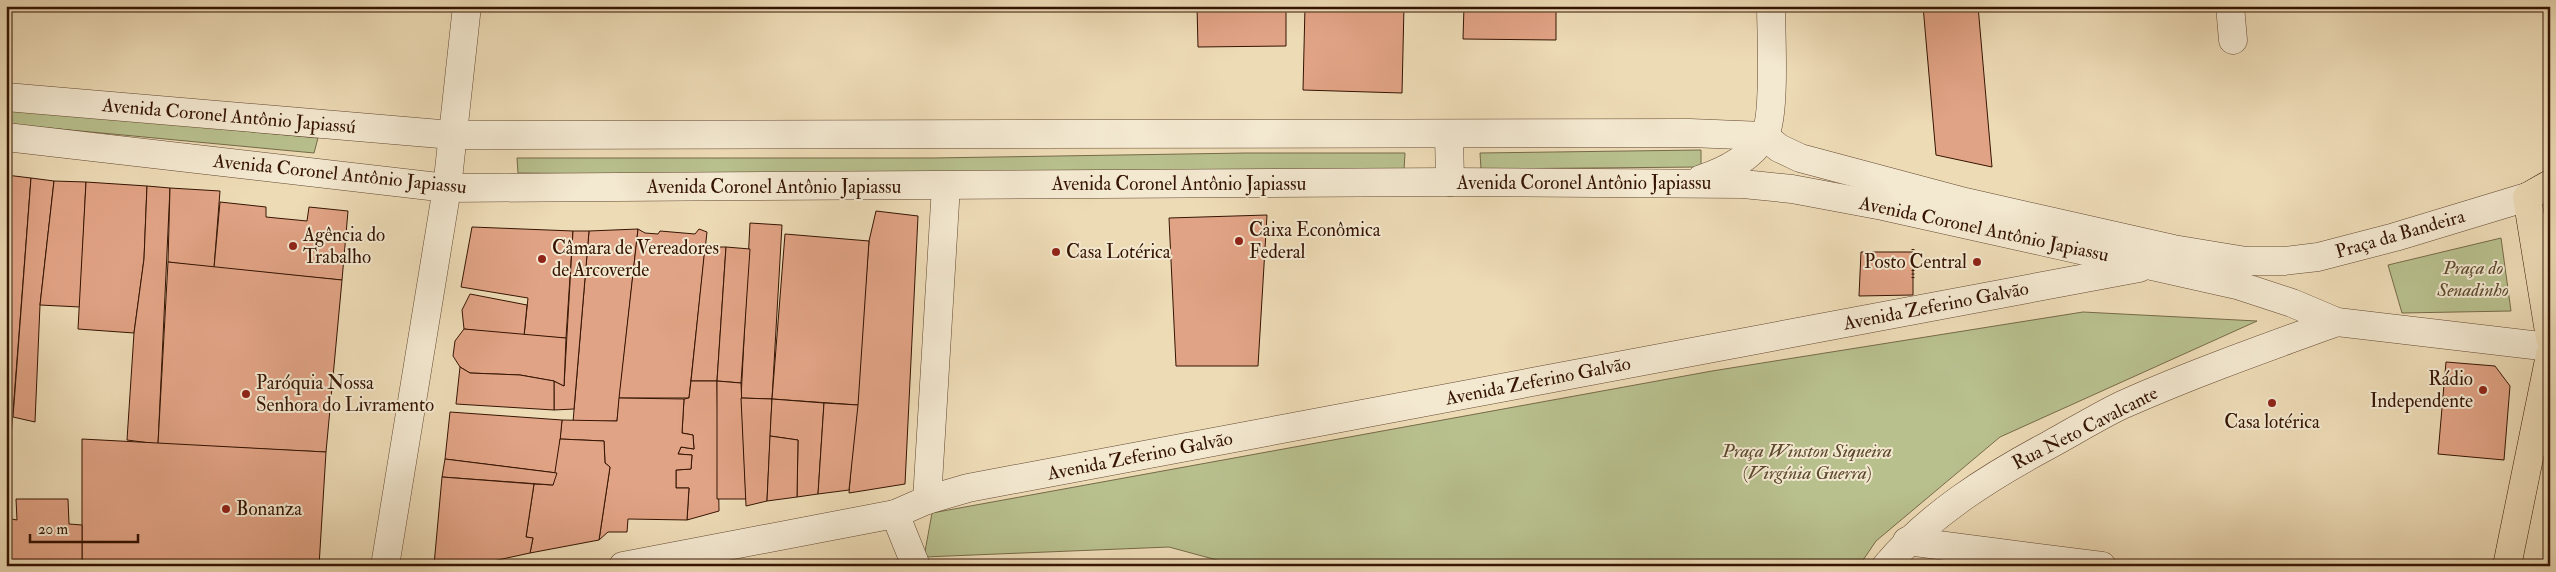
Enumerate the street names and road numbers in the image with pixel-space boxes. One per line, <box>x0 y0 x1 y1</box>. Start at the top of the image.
street label: Avenida Coronel Antônio Japiassú <box>100 93 357 140</box>
street label: Avenida Coronel Antônio Japiassu <box>211 149 468 200</box>
street label: Avenida Coronel Antônio Japiassu <box>1456 171 1711 196</box>
street label: Avenida Coronel Antônio Japiassu <box>1051 172 1306 197</box>
street label: Avenida Coronel Antônio Japiassu <box>646 175 901 200</box>
street label: Avenida Coronel Antônio Japiassu <box>1856 191 2111 268</box>
street label: Praça da Bandeira <box>2332 204 2468 264</box>
street label: Avenida Zeferino Galvão <box>1840 276 2031 336</box>
street label: Avenida Zeferino Galvão <box>1442 351 1633 411</box>
street label: Rua Neto Cavalcante <box>2008 381 2162 475</box>
street label: Avenida Zeferino Galvão <box>1044 426 1235 486</box>

